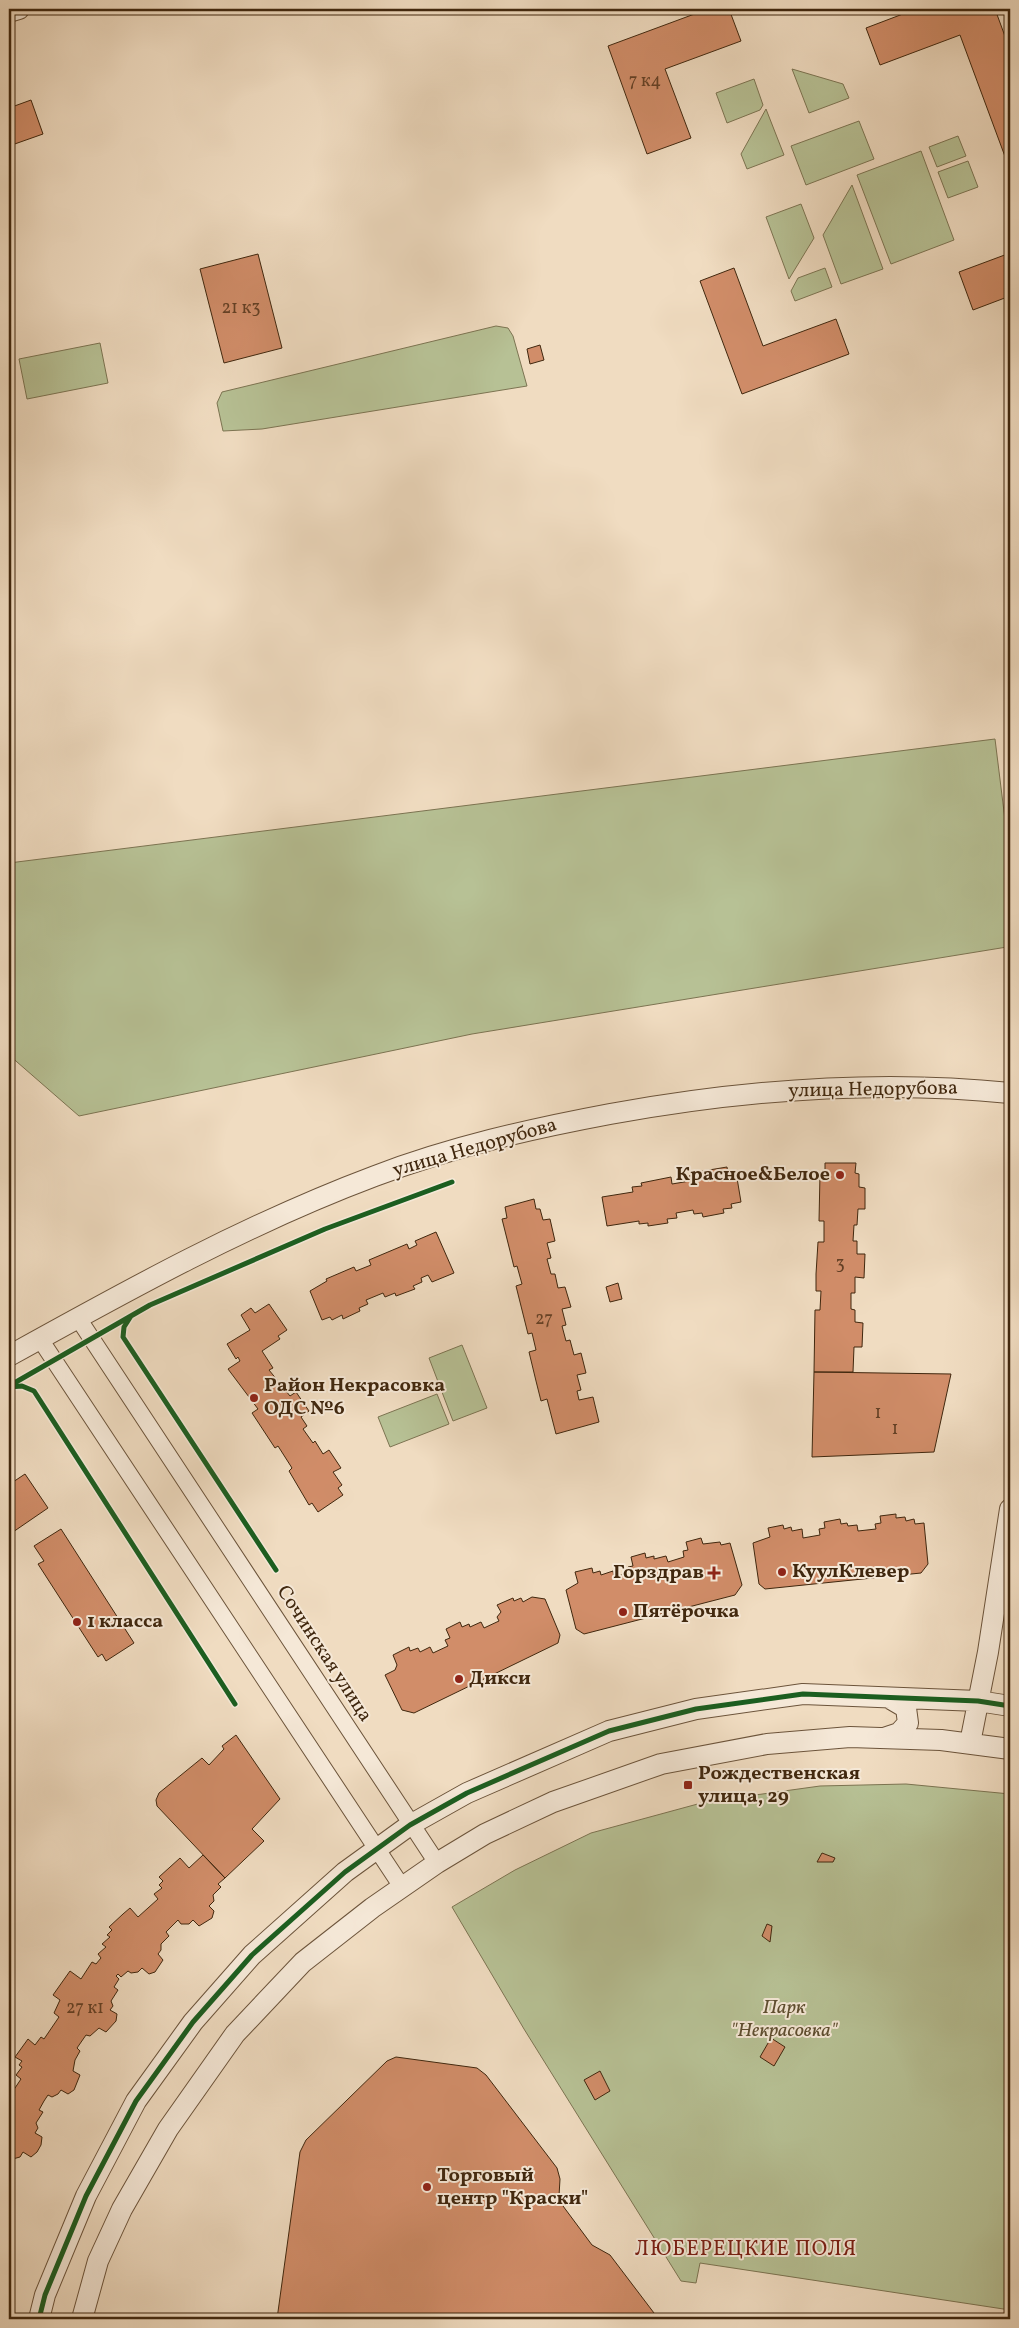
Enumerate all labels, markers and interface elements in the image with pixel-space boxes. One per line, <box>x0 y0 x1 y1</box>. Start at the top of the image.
house number: 7 к4 <box>629 69 661 94</box>
house number: 21 к3 <box>221 296 261 321</box>
street label: улица Недорубова <box>788 1075 958 1105</box>
street label: улица Недорубова <box>390 1111 560 1185</box>
place label: Красное&Белое <box>676 1161 830 1189</box>
marker: Красное&Белое <box>834 1169 846 1181</box>
house number: 3 <box>835 1252 845 1277</box>
house number: 27 <box>535 1307 553 1332</box>
place label: Район Некрасовка ОДС №6 <box>264 1372 445 1423</box>
marker: Район Некрасовка ОДС №6 <box>248 1392 260 1404</box>
house number: 1 <box>875 1401 881 1426</box>
house number: 1 <box>892 1417 898 1442</box>
place label: КуулКлевер <box>792 1558 909 1586</box>
place label: Горздрав <box>613 1559 704 1587</box>
marker: КуулКлевер <box>776 1566 788 1578</box>
marker: Горздрав <box>708 1567 720 1579</box>
street label: Сочинская улица <box>269 1580 379 1728</box>
place label: Пятёрочка <box>633 1598 740 1626</box>
marker: Пятёрочка <box>617 1606 629 1618</box>
place label: 1 класса <box>87 1608 163 1636</box>
marker: 1 класса <box>71 1616 83 1628</box>
place label: Дикси <box>469 1665 531 1693</box>
marker: Дикси <box>453 1673 465 1685</box>
place label: Рождественская улица, 29 <box>698 1760 860 1811</box>
marker: Рождественская улица, 29 <box>682 1779 694 1791</box>
park label: Парк "Некрасовка" <box>731 1994 839 2045</box>
house number: 27 к1 <box>66 1996 104 2021</box>
place label: Торговый центр "Краски" <box>437 2162 588 2213</box>
marker: Торговый центр "Краски" <box>421 2181 433 2193</box>
district label: ЛЮБЕРЕЦКИЕ ПОЛЯ <box>635 2235 857 2264</box>

